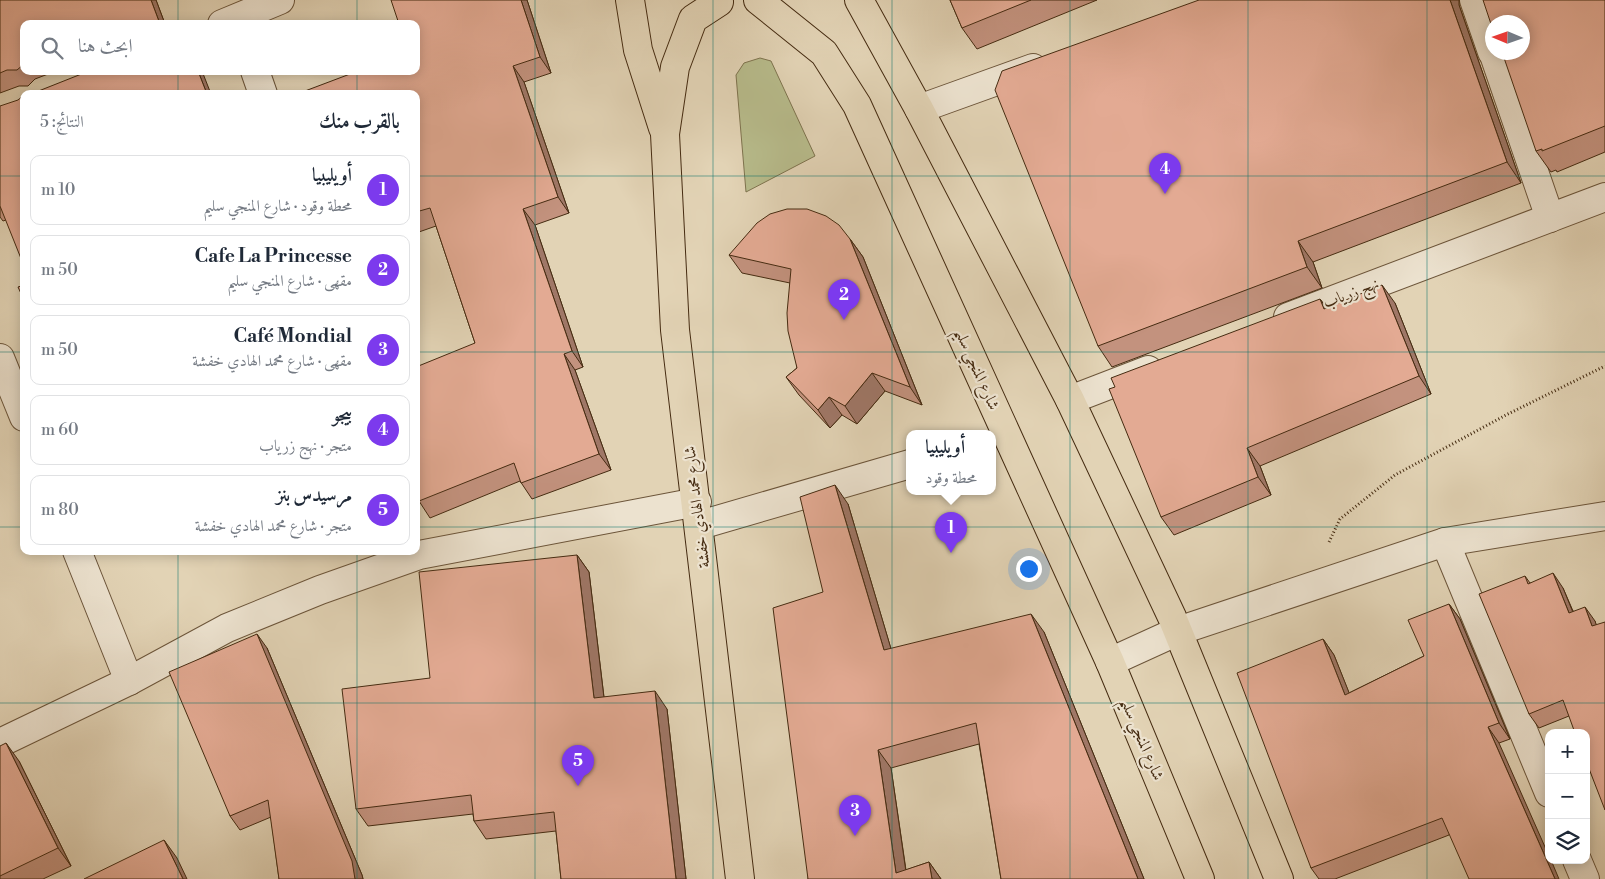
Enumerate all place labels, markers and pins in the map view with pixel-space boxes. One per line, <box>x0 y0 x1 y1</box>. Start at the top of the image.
pin: 4 <box>1149 153 1181 194</box>
pin: 2 <box>828 279 860 320</box>
pin: 1 <box>935 512 967 553</box>
pin: 5 <box>562 745 594 786</box>
pin: 3 <box>839 795 871 836</box>

